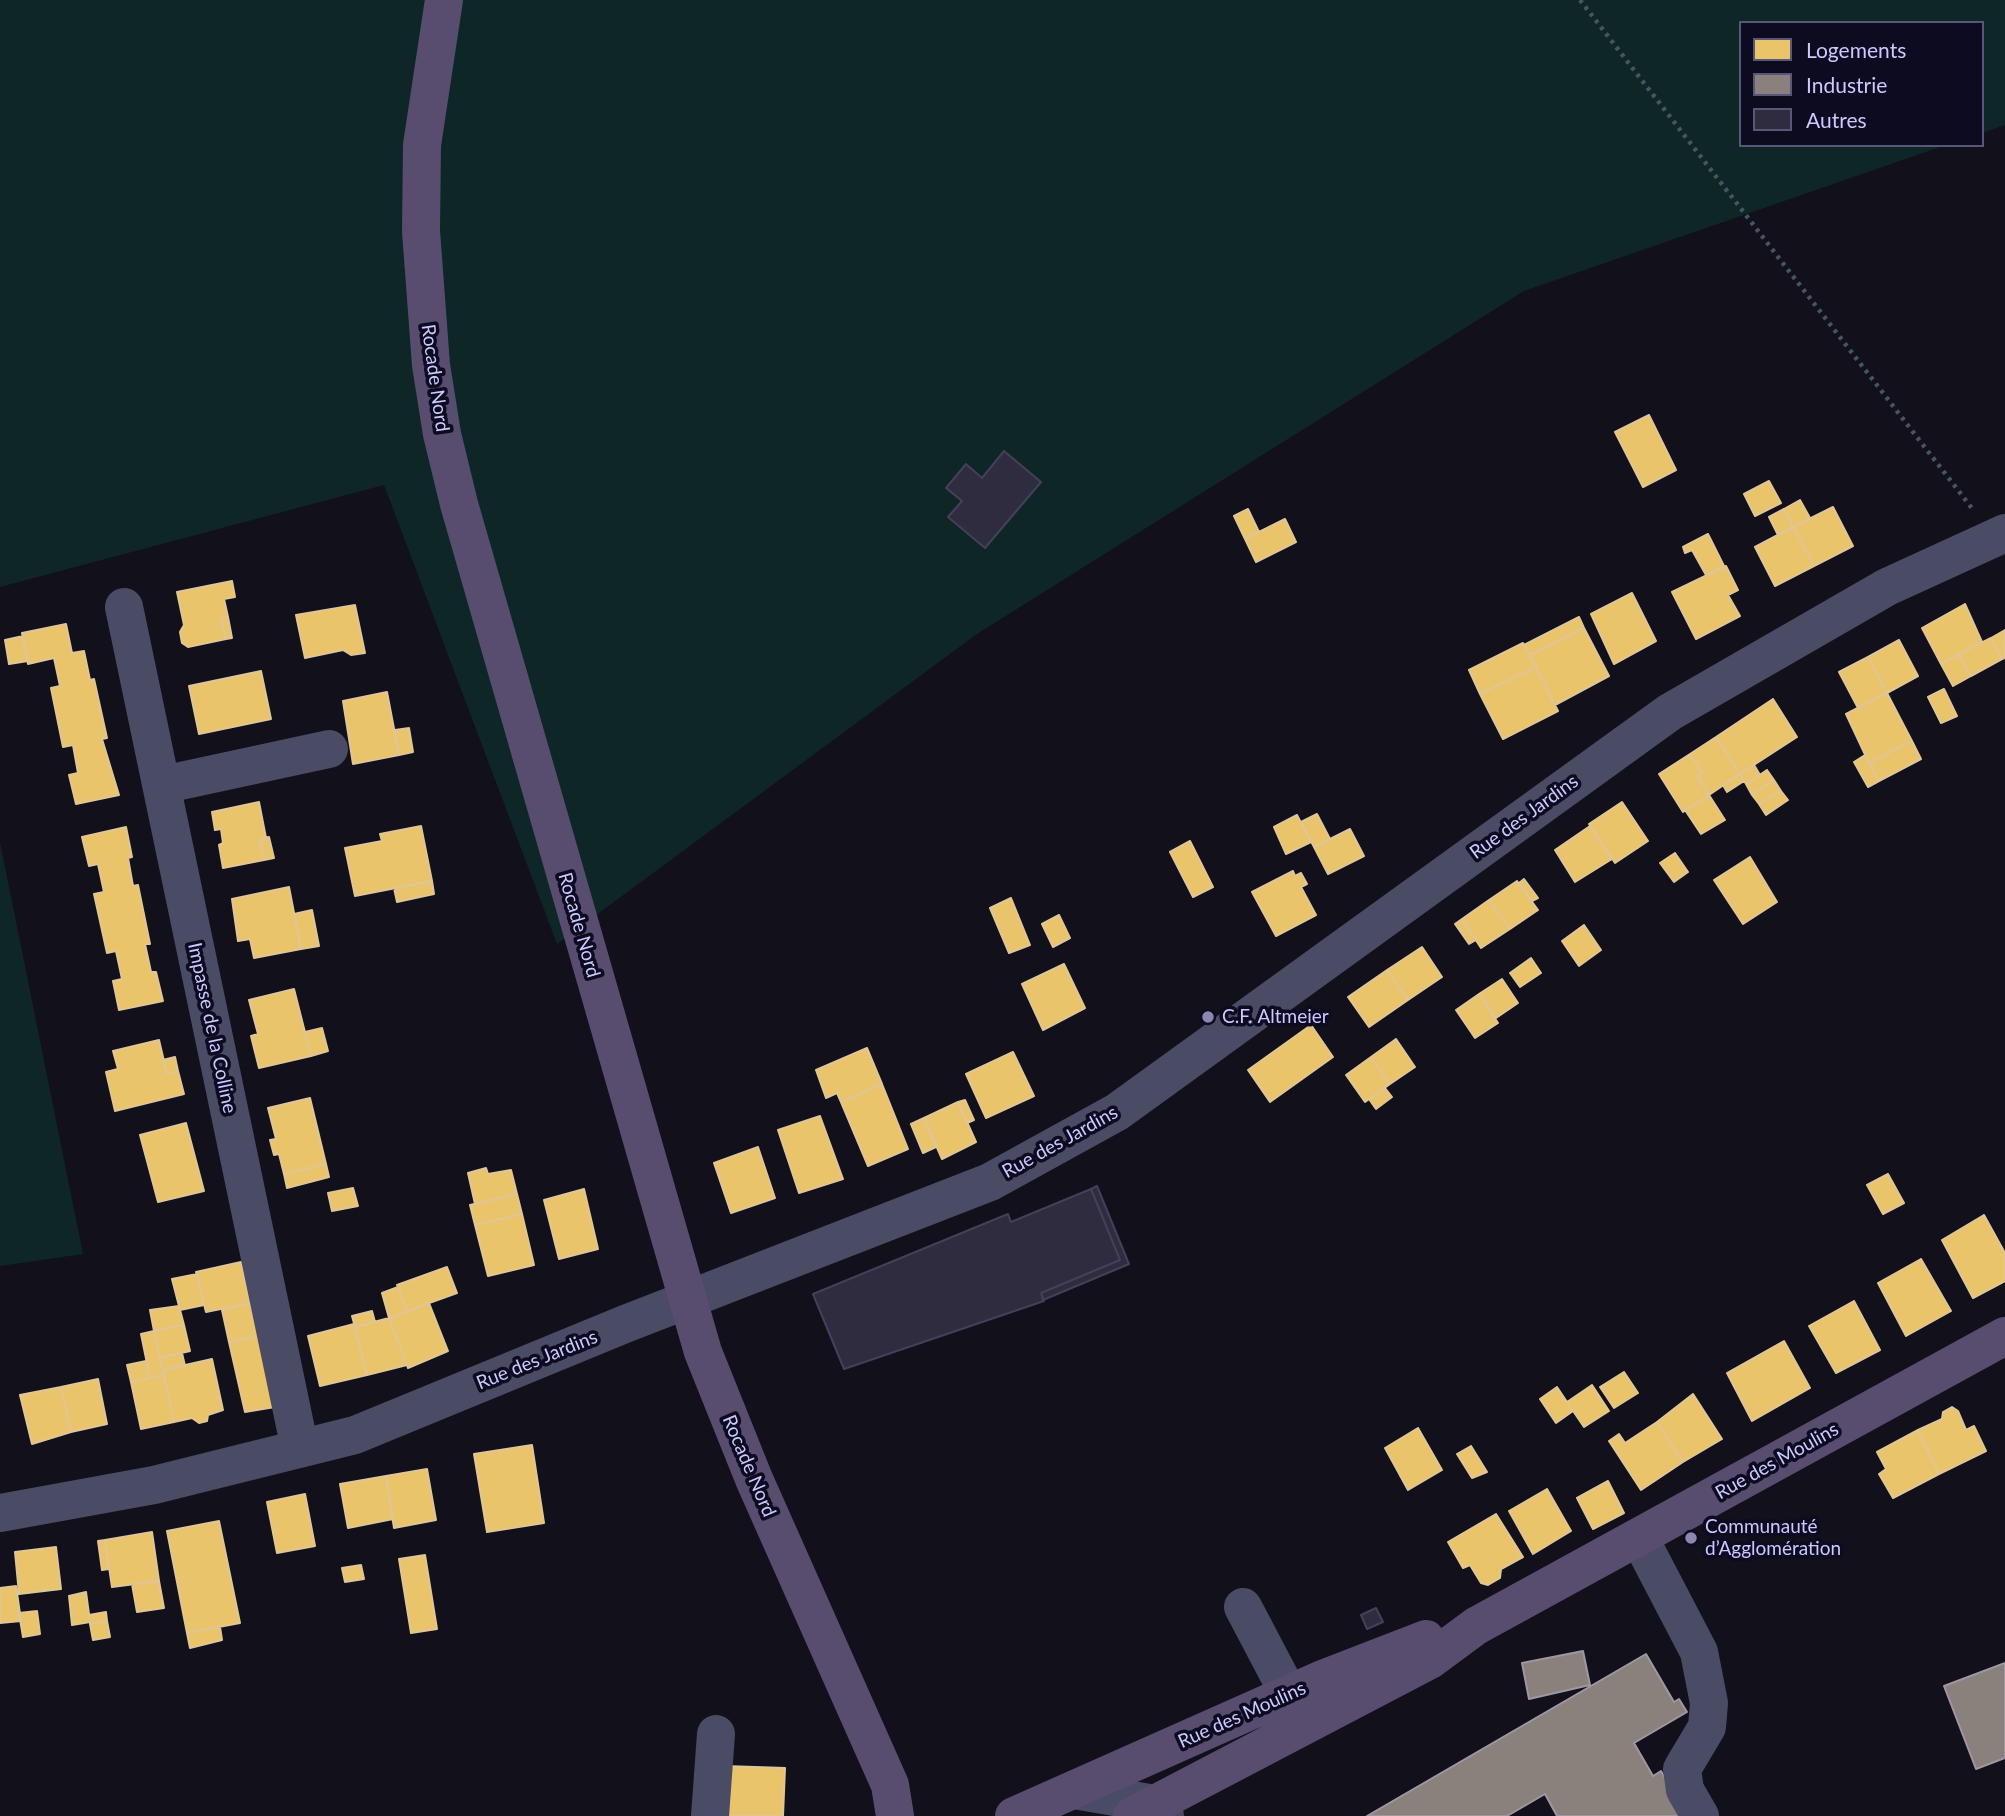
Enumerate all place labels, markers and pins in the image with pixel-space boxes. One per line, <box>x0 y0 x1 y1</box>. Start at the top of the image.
place label: C.F. Altmeier <box>1222 1006 1329 1028</box>
marker: C.F. Altmeier <box>1200 1009 1216 1025</box>
place label: Communauté d’Agglomération <box>1705 1516 1841 1560</box>
marker: Communauté d’Agglomération <box>1683 1530 1699 1546</box>

